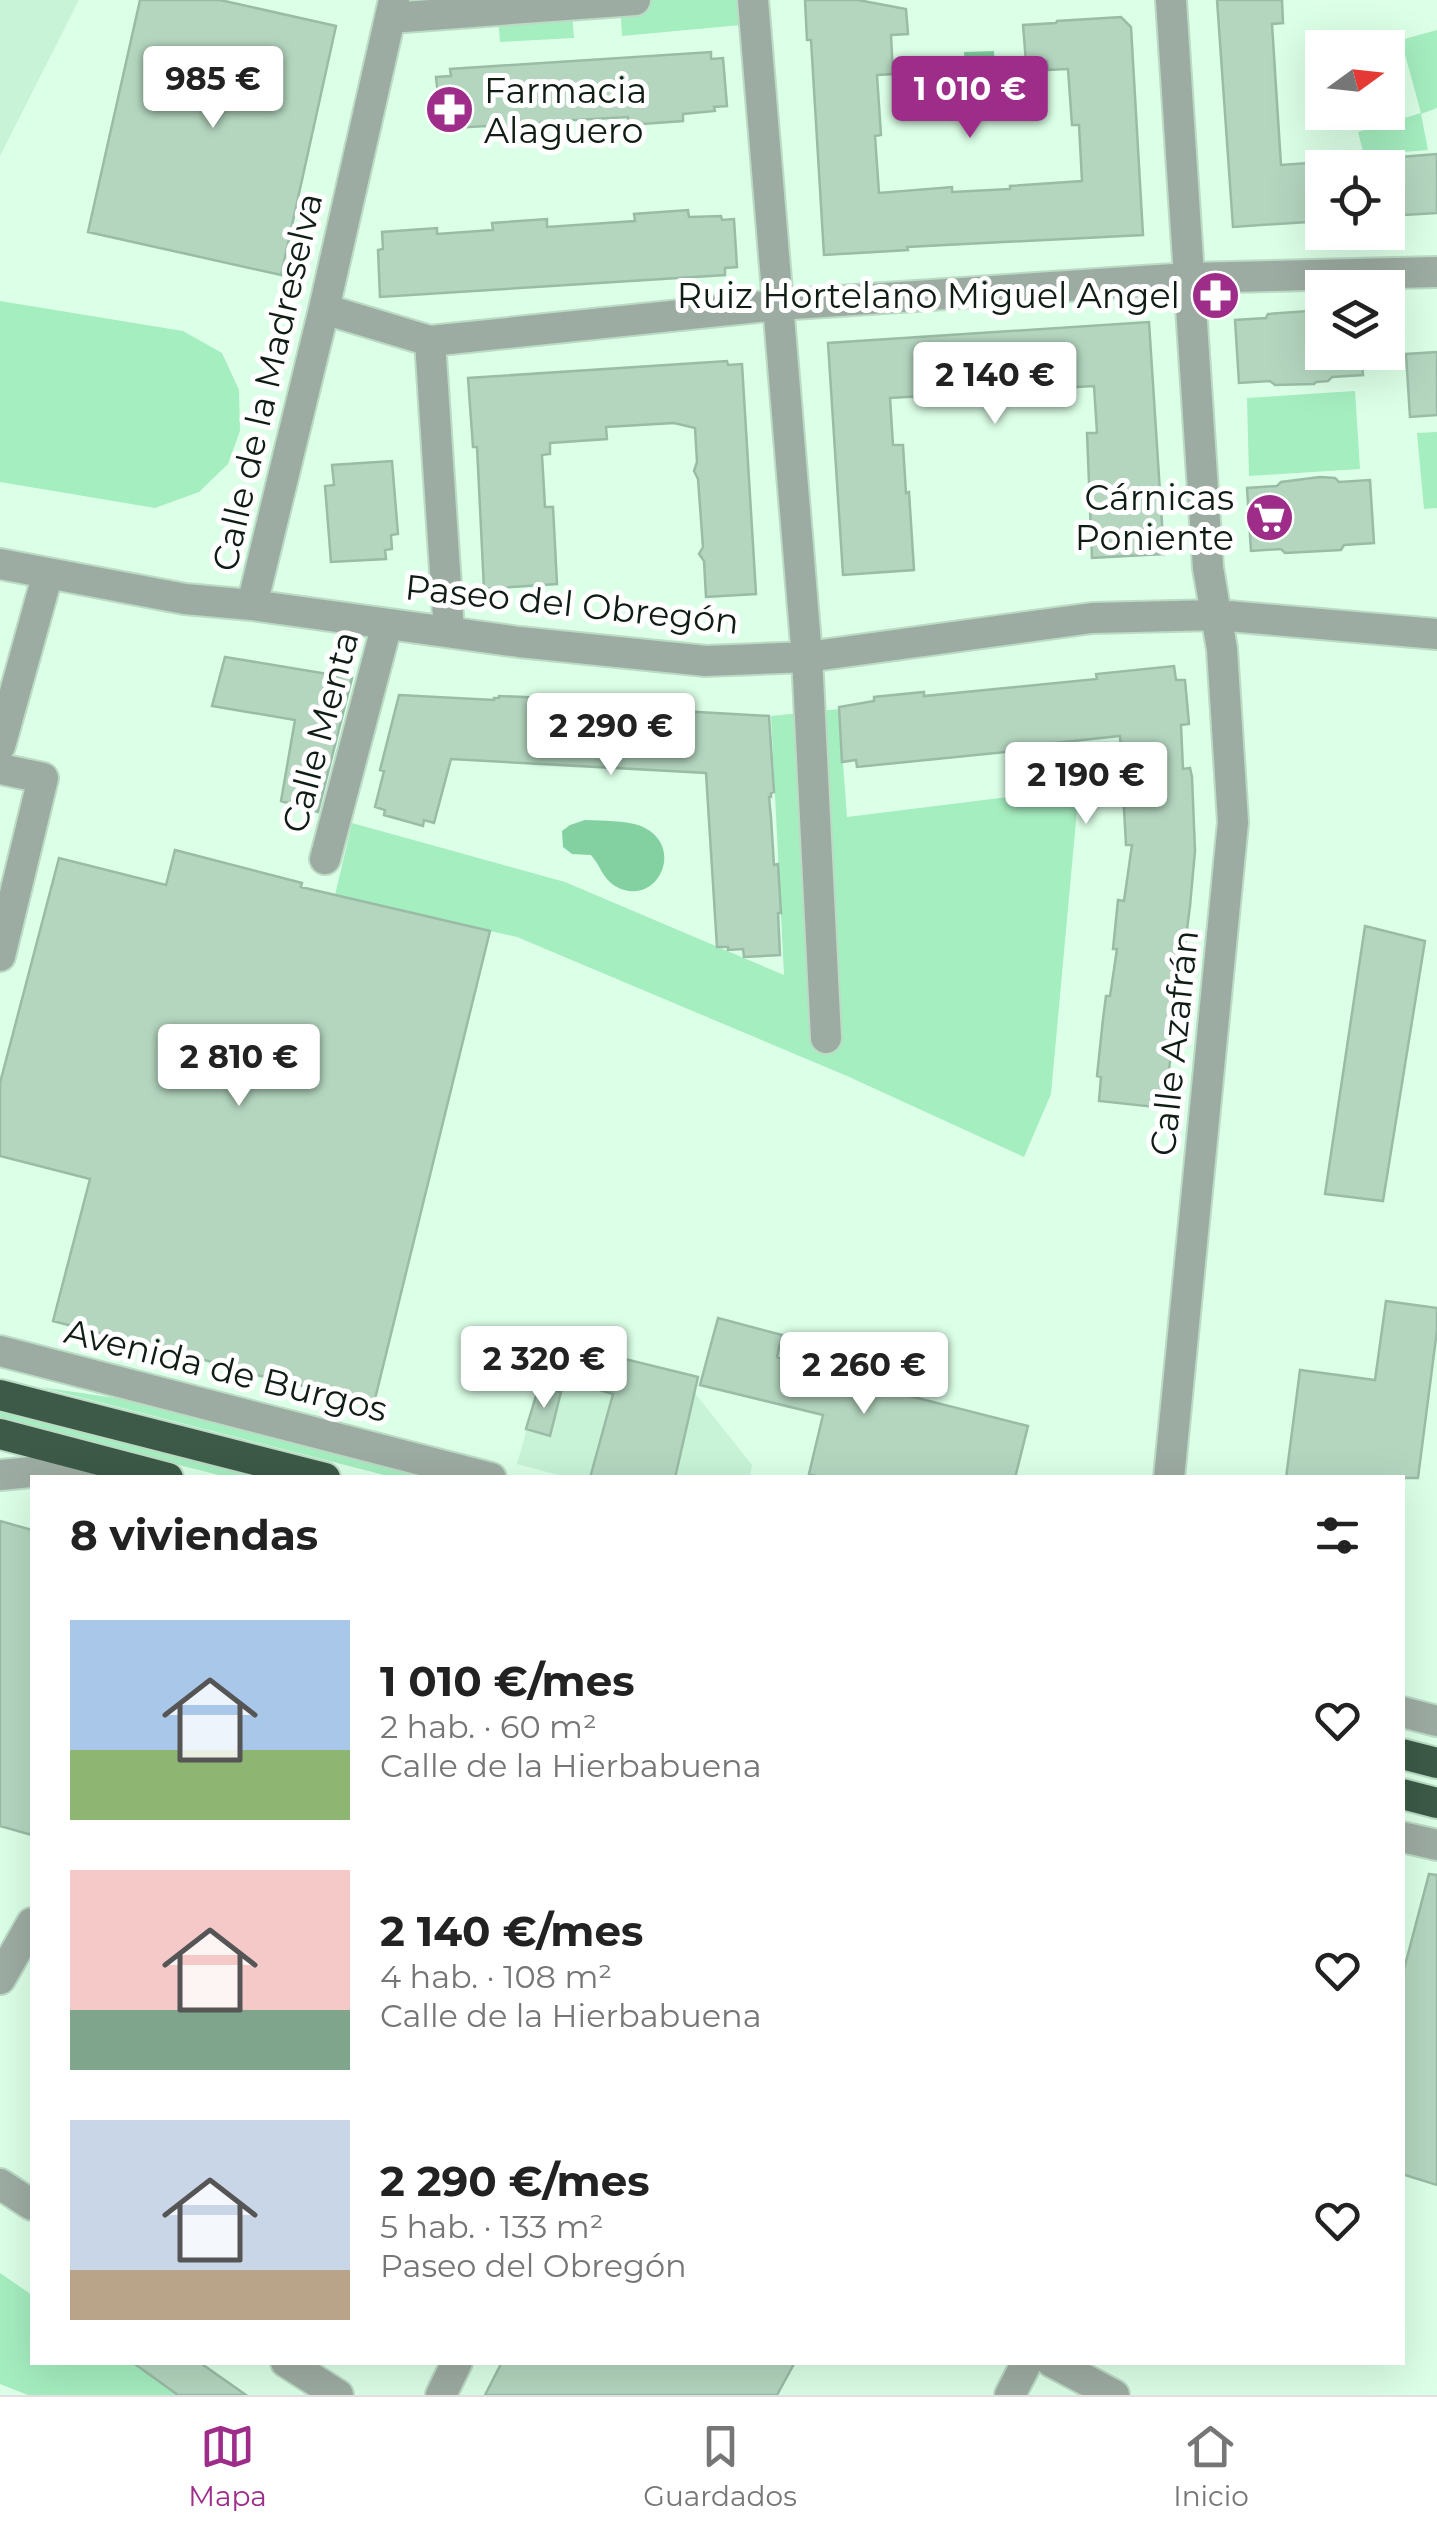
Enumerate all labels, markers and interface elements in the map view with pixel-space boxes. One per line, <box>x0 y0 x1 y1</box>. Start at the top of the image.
north arrow <box>1305 30 1405 130</box>
map controls <box>1305 30 1405 370</box>
pin: 985 € <box>143 46 283 131</box>
pin: 1 010 € <box>878 56 1062 141</box>
text: 985 € <box>165 59 261 98</box>
place label: Farmacia Alaguero <box>484 69 647 152</box>
text: 1 010 € <box>914 69 1026 108</box>
pharmacy icon: Farmacia Alaguero <box>423 84 475 136</box>
button: locate <box>1305 150 1405 250</box>
street label: Calle de la Madreselva <box>203 189 331 575</box>
pharmacy icon: Ruiz Hortelano Miguel Angel <box>1189 269 1241 321</box>
button: layers <box>1305 270 1405 370</box>
place label: Ruiz Hortelano Miguel Angel <box>677 274 1180 317</box>
pin: 2 140 € <box>903 342 1087 427</box>
text: 2 140 € <box>935 355 1055 394</box>
place label: Cárnicas Poniente <box>1075 476 1234 559</box>
supermarket icon: Cárnicas Poniente <box>1243 491 1295 543</box>
street label: Paseo del Obregón <box>403 565 741 643</box>
street label: Calle Menta <box>272 627 368 837</box>
pin: 2 290 € <box>519 693 703 778</box>
text: 2 290 € <box>549 706 673 745</box>
pin: 2 190 € <box>994 742 1178 827</box>
text: 2 190 € <box>1027 755 1145 794</box>
street label: Calle Azafrán <box>1141 928 1207 1158</box>
pin: 2 810 € <box>147 1024 331 1109</box>
text: 2 810 € <box>180 1037 298 1076</box>
street label: Avenida de Burgos <box>60 1309 392 1431</box>
pin: 2 320 € <box>452 1326 636 1411</box>
pin: 2 260 € <box>772 1332 956 1417</box>
text: 2 320 € <box>483 1339 605 1378</box>
text: 2 260 € <box>802 1345 926 1384</box>
icon: filters <box>1310 1508 1365 1563</box>
text: 8 viviendas <box>70 1509 318 1561</box>
text: 1 010 €/mes <box>380 1655 634 1707</box>
icon: home <box>150 1660 270 1780</box>
icon: heart <box>1310 1693 1365 1748</box>
text: 2 hab. · 60 m² <box>380 1707 597 1746</box>
text: Calle de la Hierbabuena <box>380 1746 762 1785</box>
text: 2 140 €/mes <box>380 1905 643 1957</box>
icon: home <box>150 1910 270 2030</box>
icon: heart <box>1310 1943 1365 1998</box>
text: 4 hab. · 108 m² <box>380 1957 612 1996</box>
text: Calle de la Hierbabuena <box>380 1996 762 2035</box>
text: 2 290 €/mes <box>380 2155 650 2207</box>
icon: home <box>150 2160 270 2280</box>
icon: heart <box>1310 2193 1365 2248</box>
text: 5 hab. · 133 m² <box>380 2207 603 2246</box>
text: Paseo del Obregón <box>380 2246 687 2285</box>
tab: Mapa <box>188 2419 267 2513</box>
tab: Guardados <box>643 2419 797 2513</box>
tab: Inicio <box>1173 2419 1249 2513</box>

